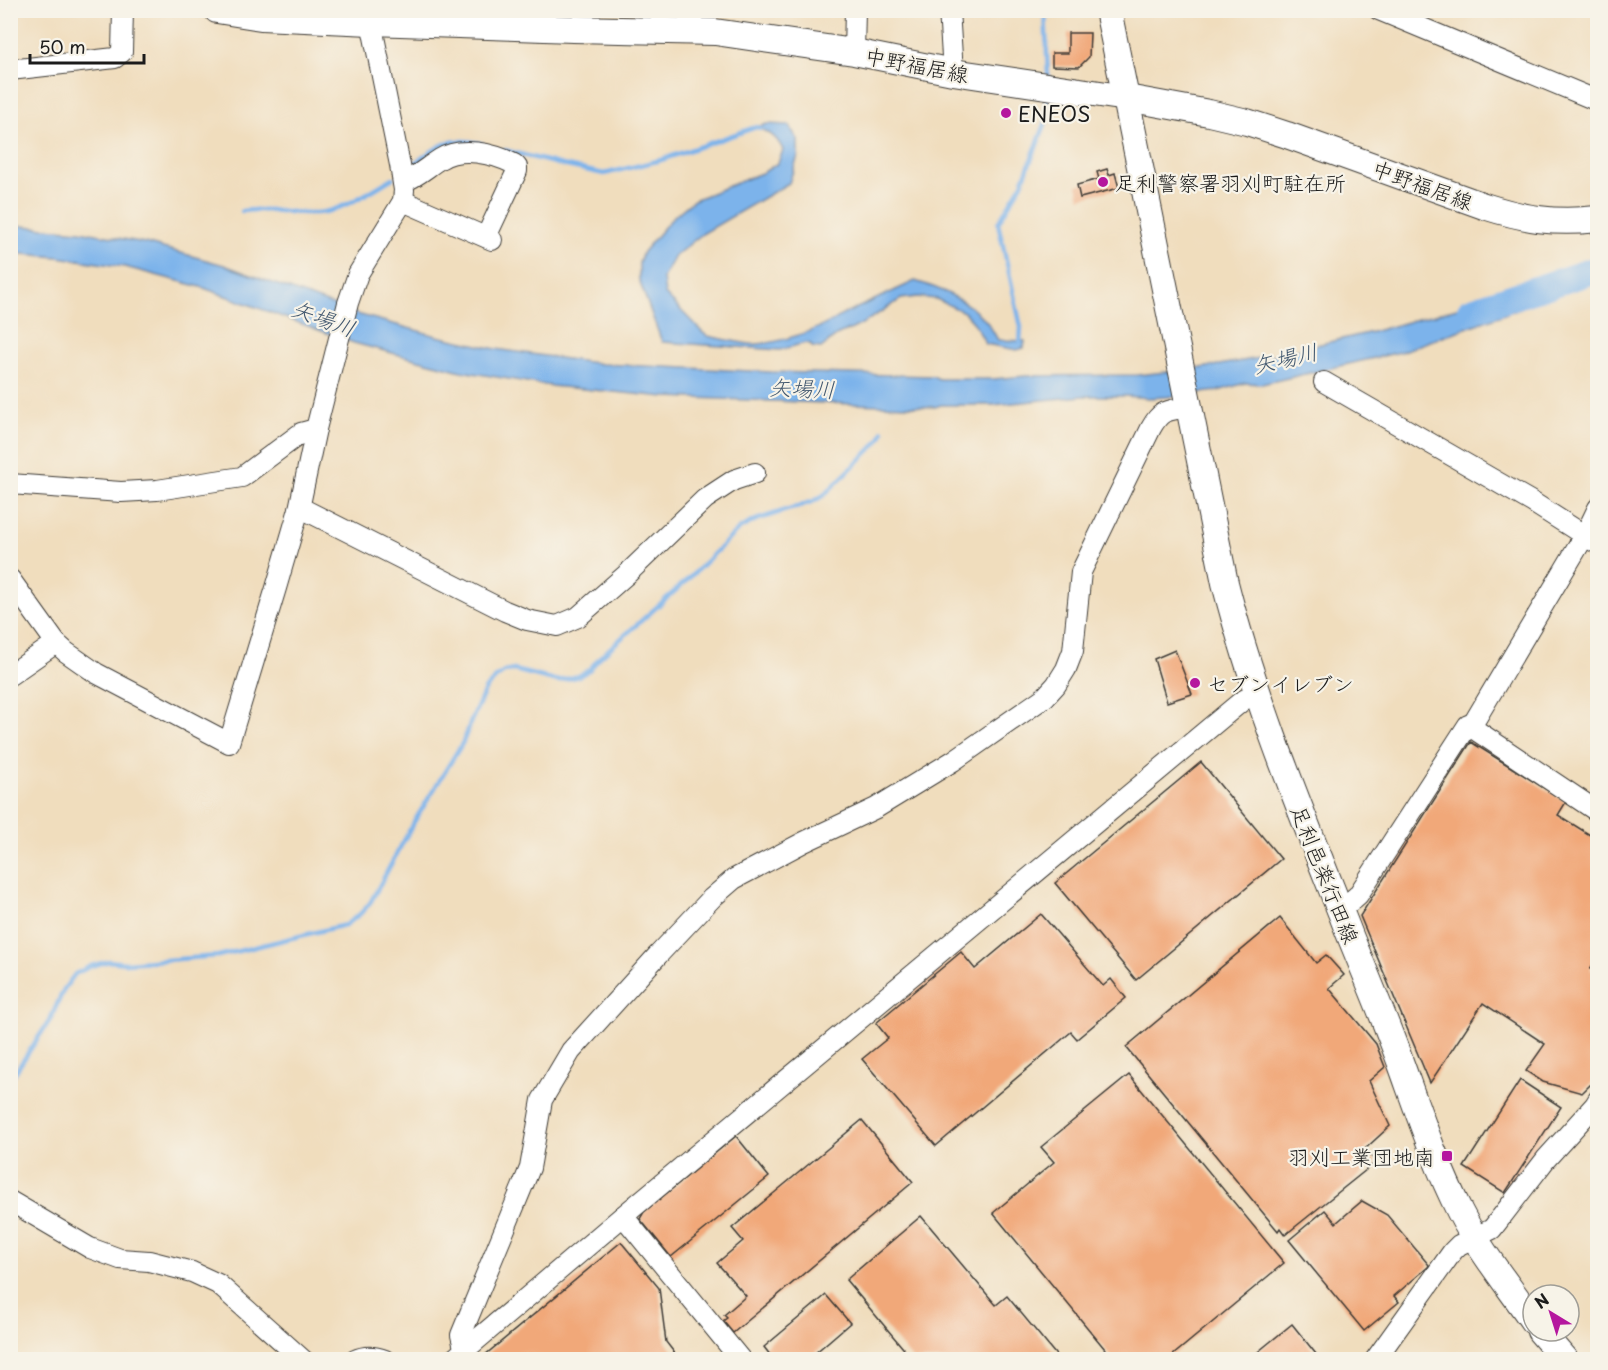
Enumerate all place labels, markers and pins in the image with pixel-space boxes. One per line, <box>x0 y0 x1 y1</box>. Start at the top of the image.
place label: ENEOS <box>1018 97 1090 129</box>
marker: ENEOS <box>999 106 1013 120</box>
place label: 足利警察署羽刈町駐在所 <box>1115 166 1346 198</box>
marker: 足利警察署羽刈町駐在所 <box>1096 175 1110 189</box>
place label: セブンイレブン <box>1207 667 1354 699</box>
marker: セブンイレブン <box>1188 676 1202 690</box>
place label: 羽刈工業団地南 <box>1288 1140 1435 1172</box>
marker: 羽刈工業団地南 <box>1440 1149 1454 1163</box>

